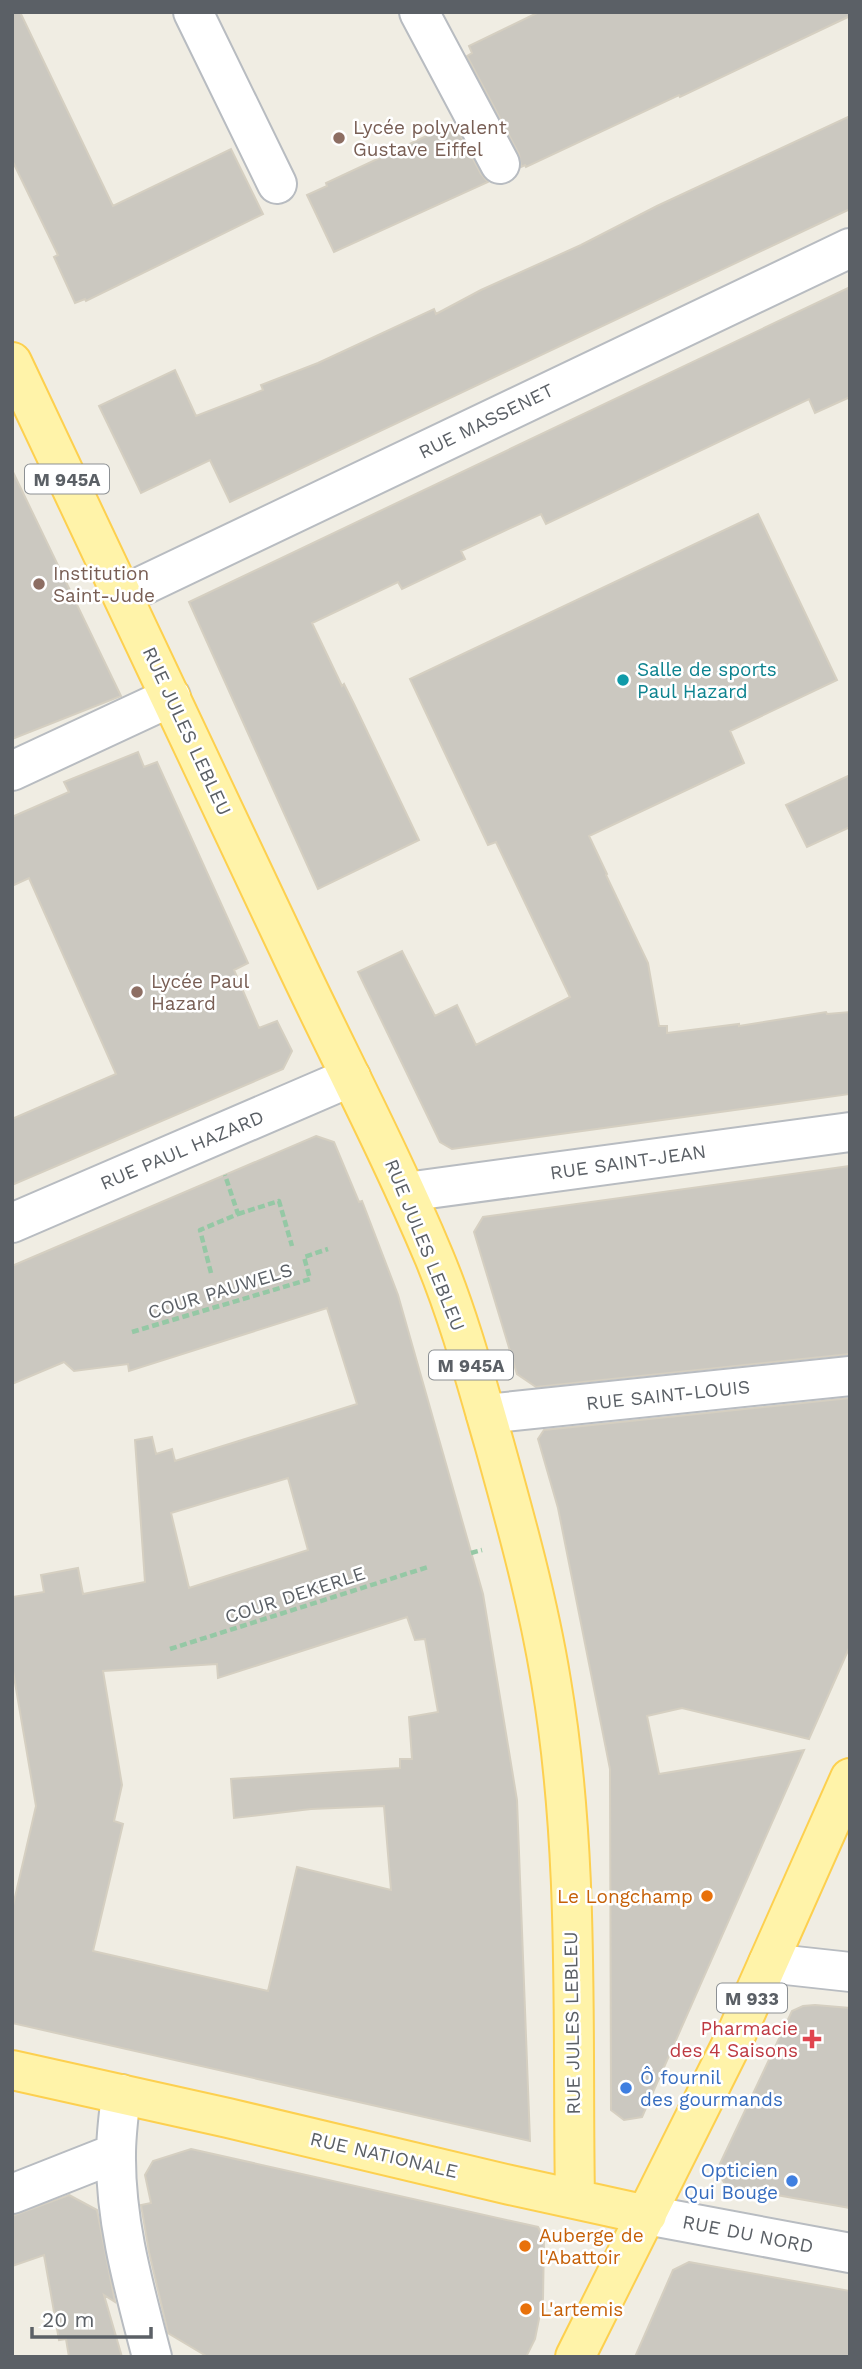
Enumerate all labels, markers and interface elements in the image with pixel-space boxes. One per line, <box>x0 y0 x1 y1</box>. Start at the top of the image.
place label: Lycée polyvalent Gustave Eiffel <box>353 116 507 161</box>
marker: Lycée polyvalent Gustave Eiffel <box>331 130 347 146</box>
street label: RUE MASSENET <box>415 378 557 464</box>
road number: M 945A <box>25 464 109 494</box>
place label: Institution Saint-Jude <box>53 562 155 607</box>
marker: Institution Saint-Jude <box>31 576 47 592</box>
street label: RUE JULES LEBLEU <box>138 643 236 819</box>
place label: Salle de sports Paul Hazard <box>637 658 777 703</box>
marker: Salle de sports Paul Hazard <box>615 672 631 688</box>
place label: Lycée Paul Hazard <box>151 970 250 1015</box>
marker: Lycée Paul Hazard <box>129 984 145 1000</box>
street label: RUE PAUL HAZARD <box>97 1105 267 1195</box>
street label: RUE SAINT-JEAN <box>548 1140 708 1184</box>
street label: RUE JULES LEBLEU <box>380 1156 470 1334</box>
street label: COUR PAUWELS <box>145 1258 295 1324</box>
road number: M 945A <box>429 1350 513 1380</box>
street label: RUE SAINT-LOUIS <box>585 1375 751 1415</box>
street label: COUR DEKERLE <box>222 1561 368 1629</box>
place label: Le Longchamp <box>557 1885 693 1908</box>
marker: Le Longchamp <box>699 1888 715 1904</box>
street label: RUE JULES LEBLEU <box>559 1931 585 2115</box>
road number: M 933 <box>717 1984 787 2012</box>
place label: Pharmacie des 4 Saisons <box>670 2017 798 2062</box>
marker: Pharmacie des 4 Saisons <box>804 2031 820 2047</box>
place label: Ô fournil des gourmands <box>640 2066 783 2111</box>
marker: Ô fournil des gourmands <box>618 2080 634 2096</box>
street label: RUE NATIONALE <box>308 2127 460 2183</box>
place label: Opticien Qui Bouge <box>684 2159 778 2204</box>
marker: Opticien Qui Bouge <box>784 2173 800 2189</box>
street label: RUE DU NORD <box>681 2210 815 2258</box>
place label: Auberge de l'Abattoir <box>539 2224 644 2269</box>
marker: Auberge de l'Abattoir <box>517 2238 533 2254</box>
scale bar <box>32 2296 150 2340</box>
place label: L'artemis <box>540 2298 623 2321</box>
marker: L'artemis <box>518 2301 534 2317</box>
text: 20 m <box>42 2307 94 2332</box>

